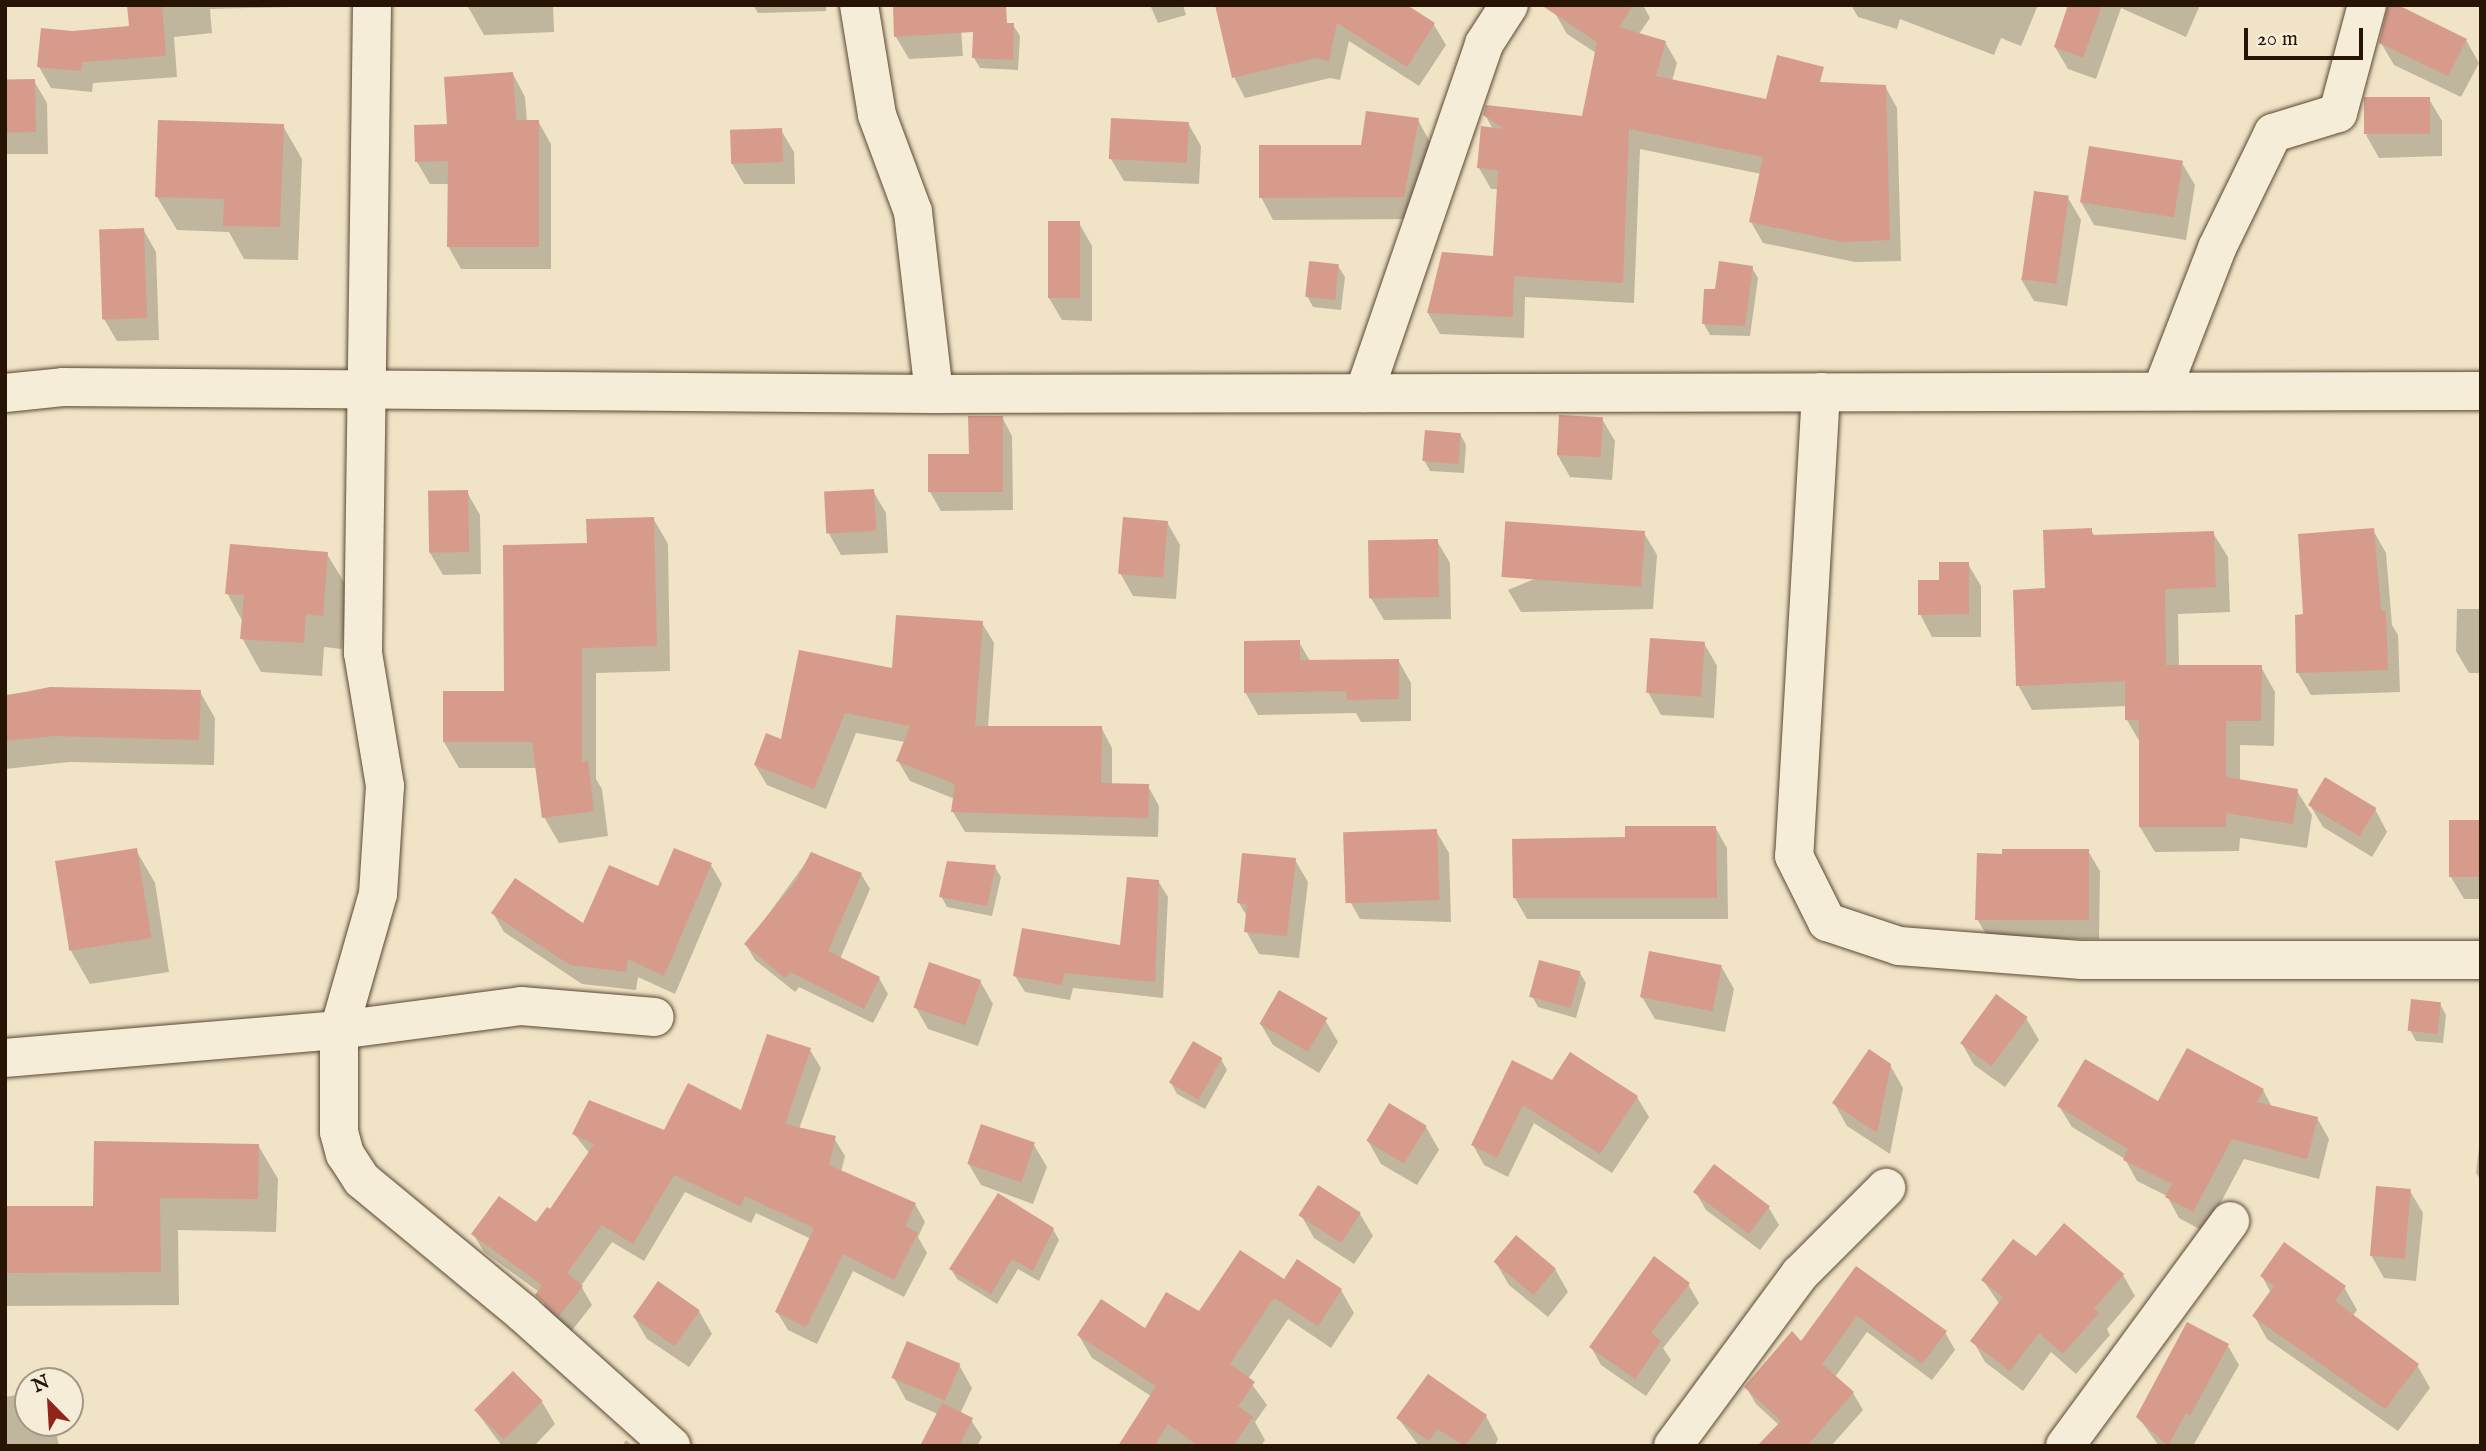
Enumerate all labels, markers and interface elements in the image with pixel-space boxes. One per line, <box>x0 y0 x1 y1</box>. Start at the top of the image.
scale bar <box>2248 14 2367 58</box>
text: 20 m <box>2257 26 2298 53</box>
north arrow <box>14 1367 84 1437</box>
text: N <box>29 1370 54 1399</box>

